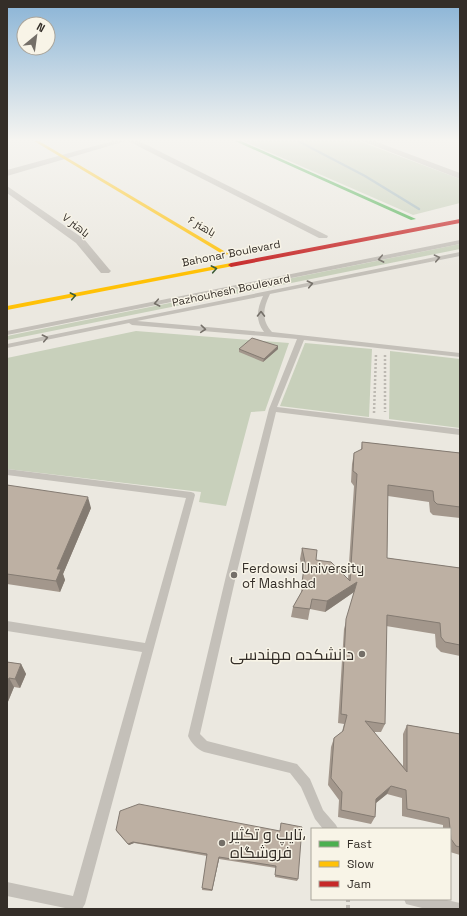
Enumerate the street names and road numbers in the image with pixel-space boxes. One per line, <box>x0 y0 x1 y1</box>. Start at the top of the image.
street label: باهنر ۷ <box>59 210 93 240</box>
street label: باهنر ۶ <box>186 213 218 239</box>
street label: Bahonar Boulevard <box>181 237 281 269</box>
street label: Pazhouhesh Boulevard <box>171 271 291 309</box>

